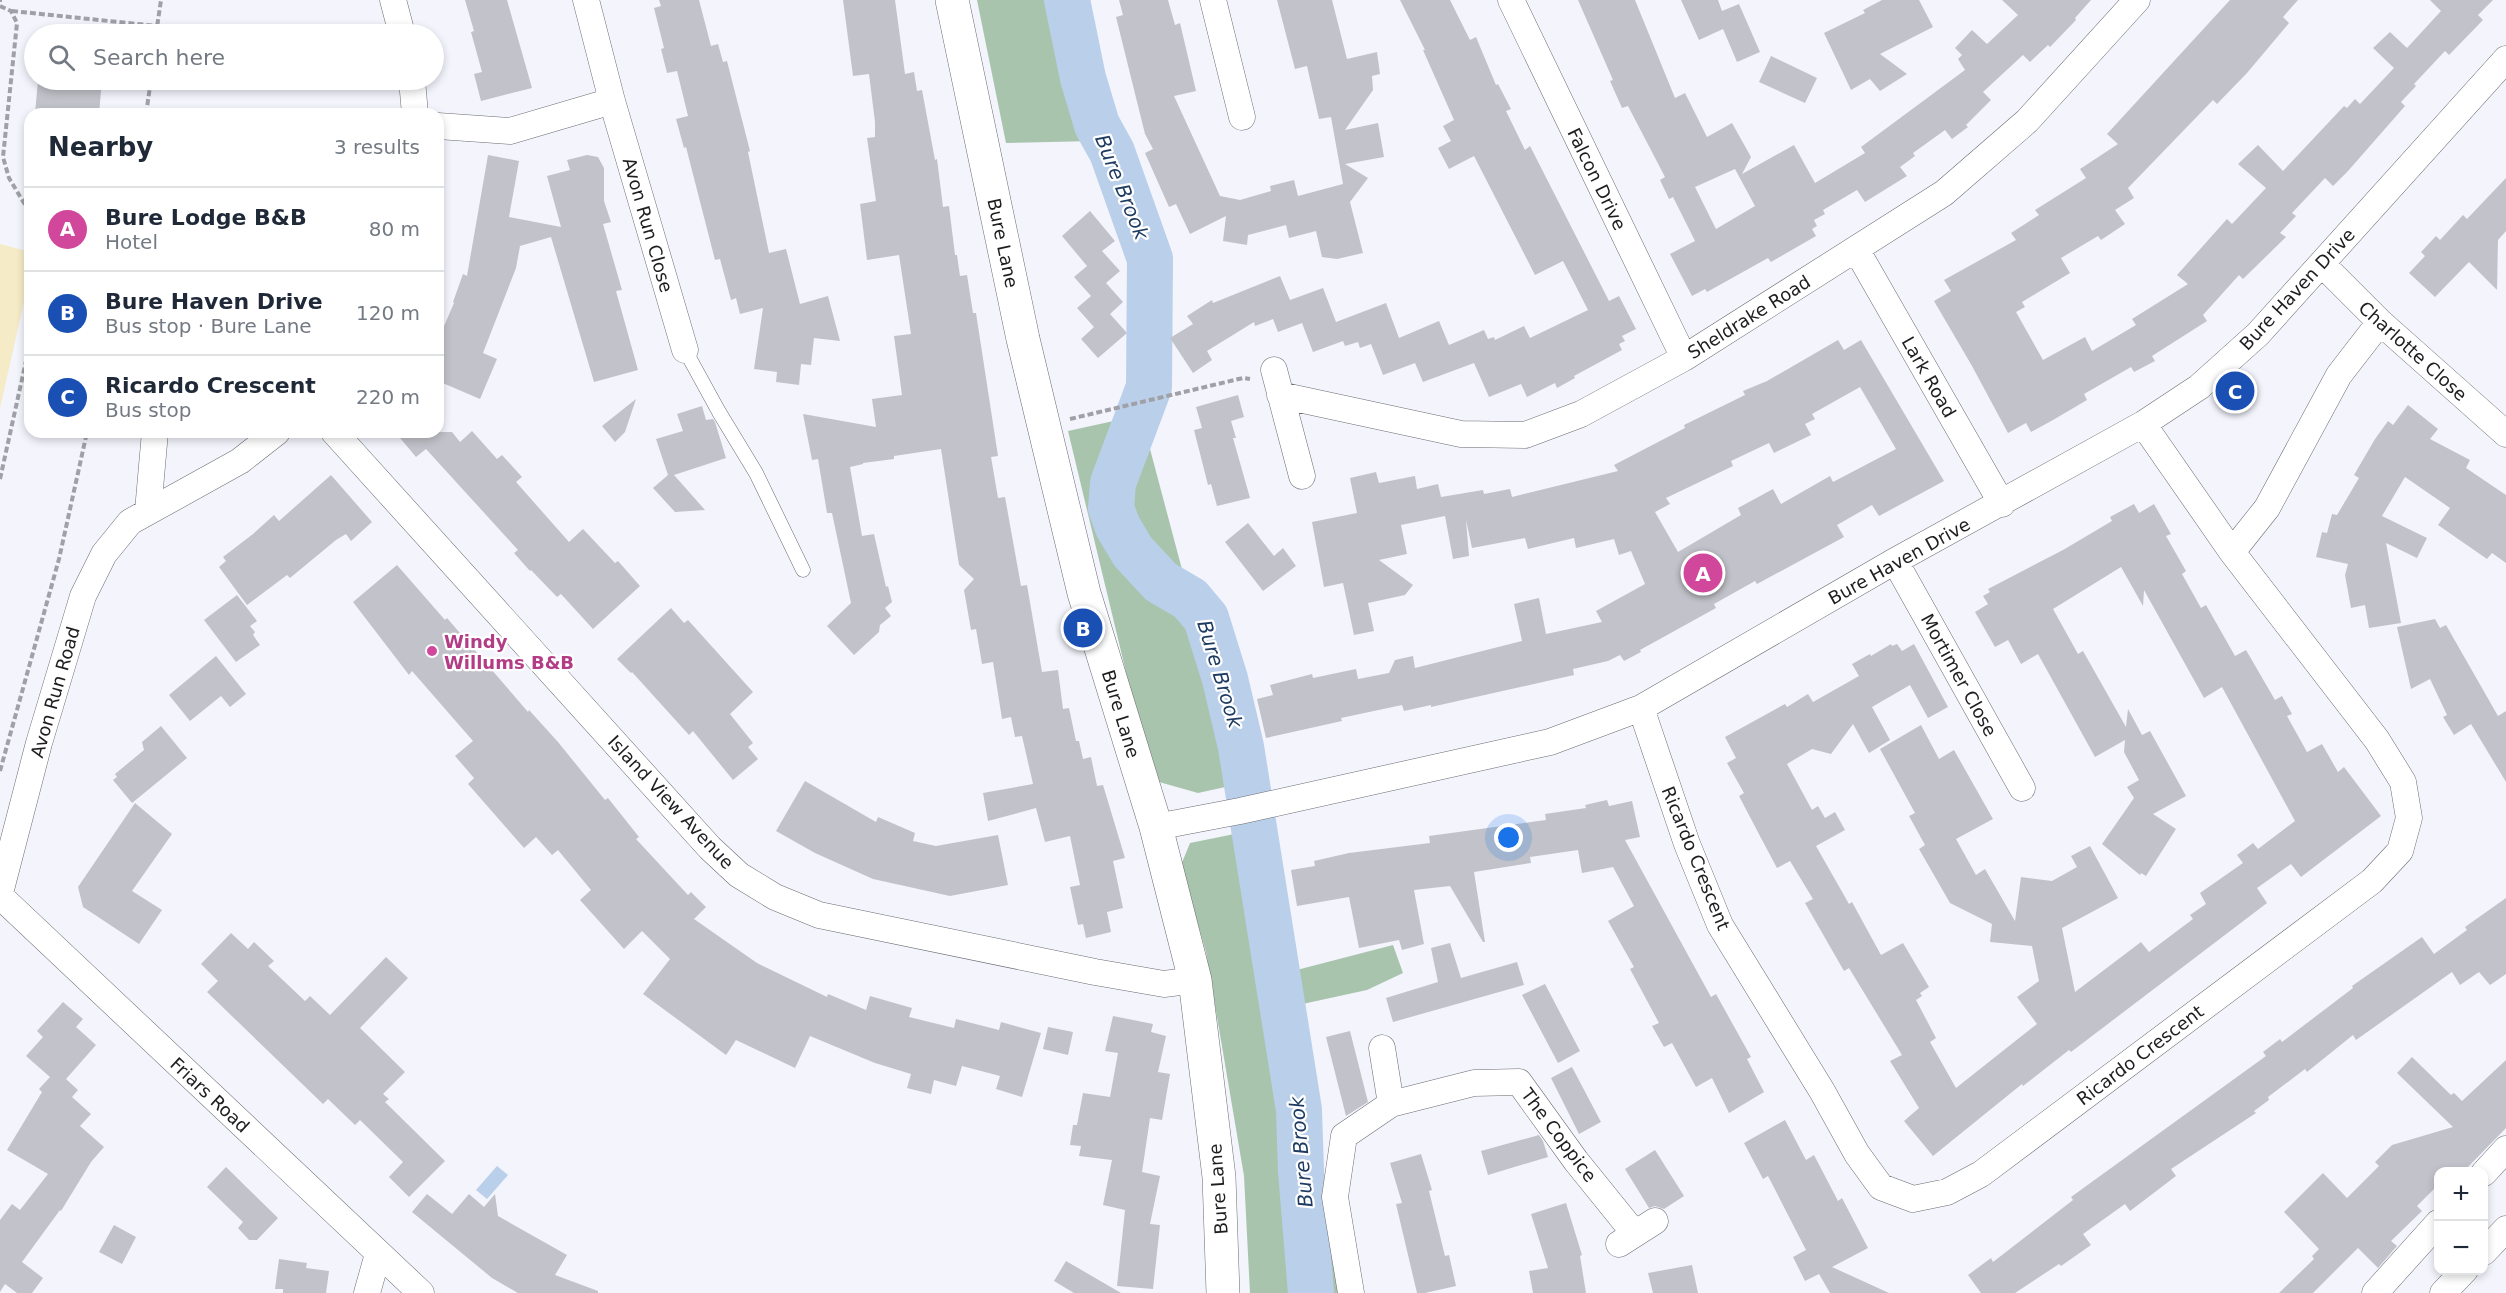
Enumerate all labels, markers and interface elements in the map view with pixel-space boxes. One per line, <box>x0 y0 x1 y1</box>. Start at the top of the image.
search box <box>24 24 444 90</box>
icon: search <box>45 41 78 74</box>
text: Search here <box>93 45 225 70</box>
street label: Falcon Drive <box>1563 125 1631 233</box>
water label: Bure Brook <box>1090 131 1155 244</box>
text: Nearby <box>48 132 153 162</box>
text: 3 results <box>334 135 420 159</box>
street label: Avon Run Close <box>619 155 677 295</box>
street label: Bure Lane <box>983 196 1023 290</box>
text: Bure Lodge B&B <box>105 205 307 230</box>
text: A <box>60 217 75 241</box>
text: 80 m <box>369 217 420 241</box>
street label: Bure Haven Drive <box>2235 224 2359 354</box>
text: Hotel <box>105 230 158 254</box>
street label: Sheldrake Road <box>1684 271 1814 363</box>
text: Bure Haven Drive <box>105 289 323 314</box>
street label: Charlotte Close <box>2355 297 2471 405</box>
text: B <box>60 301 75 325</box>
text: 120 m <box>356 301 420 325</box>
text: Bus stop · Bure Lane <box>105 314 312 338</box>
street label: Lark Road <box>1897 333 1961 421</box>
pin: C <box>2216 368 2254 414</box>
text: Ricardo Crescent <box>105 373 316 398</box>
text: C <box>60 385 75 409</box>
text: 220 m <box>356 385 420 409</box>
text: Bus stop <box>105 398 191 422</box>
street label: Bure Haven Drive <box>1824 513 1974 609</box>
pin: A <box>1684 550 1722 596</box>
pin: B <box>1064 606 1102 650</box>
street label: Mortimer Close <box>1917 610 2001 740</box>
water label: Bure Brook <box>1192 617 1248 732</box>
street label: Avon Run Road <box>26 624 84 760</box>
place label: Windy Willums B&B <box>444 631 574 673</box>
marker: Windy Willums B&B <box>425 644 439 658</box>
street label: Bure Lane <box>1098 667 1144 761</box>
street label: Island View Avenue <box>604 731 738 873</box>
street label: Ricardo Crescent <box>1658 783 1734 933</box>
your location <box>1494 823 1523 852</box>
street label: Ricardo Crescent <box>2073 1001 2207 1109</box>
street label: Friars Road <box>166 1053 254 1137</box>
street label: The Coppice <box>1516 1083 1601 1186</box>
water label: Bure Brook <box>1284 1094 1318 1208</box>
street label: Bure Lane <box>1204 1143 1232 1235</box>
map controls <box>2434 1167 2488 1275</box>
button: + <box>2434 1167 2488 1221</box>
button: − <box>2434 1221 2488 1275</box>

